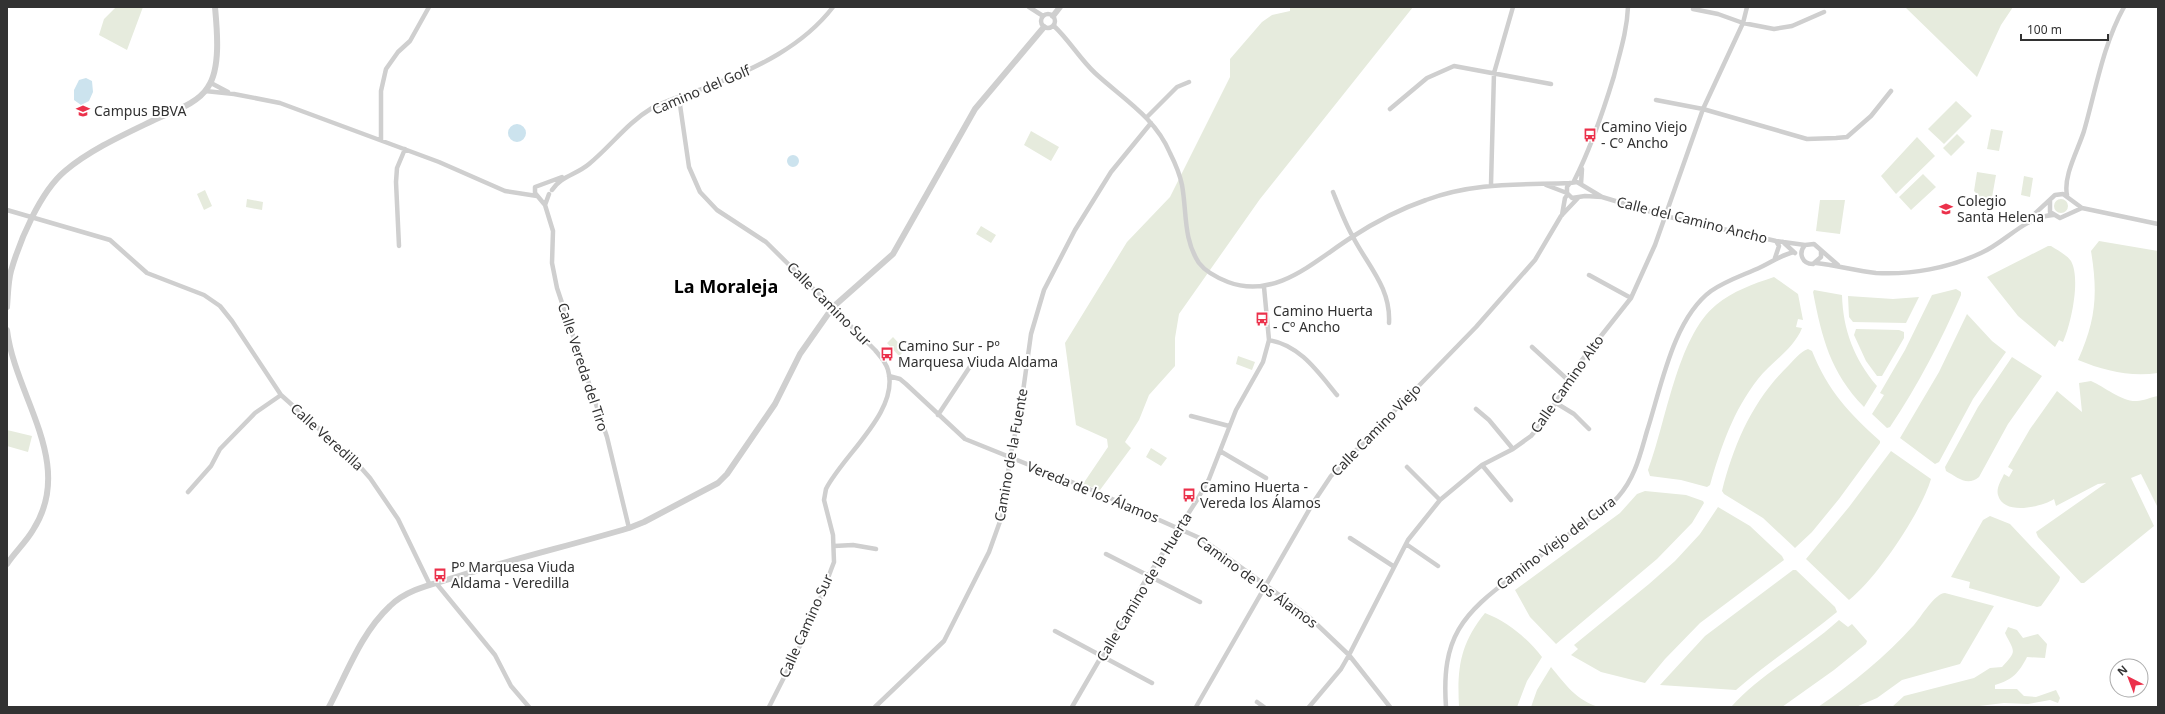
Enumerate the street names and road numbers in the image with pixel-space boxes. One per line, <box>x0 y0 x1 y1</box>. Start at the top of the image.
street label: Camino del Golf <box>649 60 754 119</box>
street label: Calle del Camino Ancho <box>1615 192 1770 247</box>
street label: Calle Camino Sur <box>783 257 876 350</box>
street label: Calle Vereda del Tiro <box>554 300 613 434</box>
street label: Calle Camino Alto <box>1526 331 1608 437</box>
street label: Calle Camino Viejo <box>1327 379 1425 480</box>
street label: Camino de la Fuente <box>989 387 1032 523</box>
street label: Calle Veredilla <box>287 399 368 475</box>
street label: Vereda de los Álamos <box>1024 456 1162 527</box>
street label: Camino Viejo del Cura <box>1492 492 1619 594</box>
street label: Calle Camino de la Huerta <box>1092 509 1196 665</box>
street label: Camino de los Álamos <box>1193 531 1322 632</box>
street label: Calle Camino Sur <box>774 571 837 681</box>

